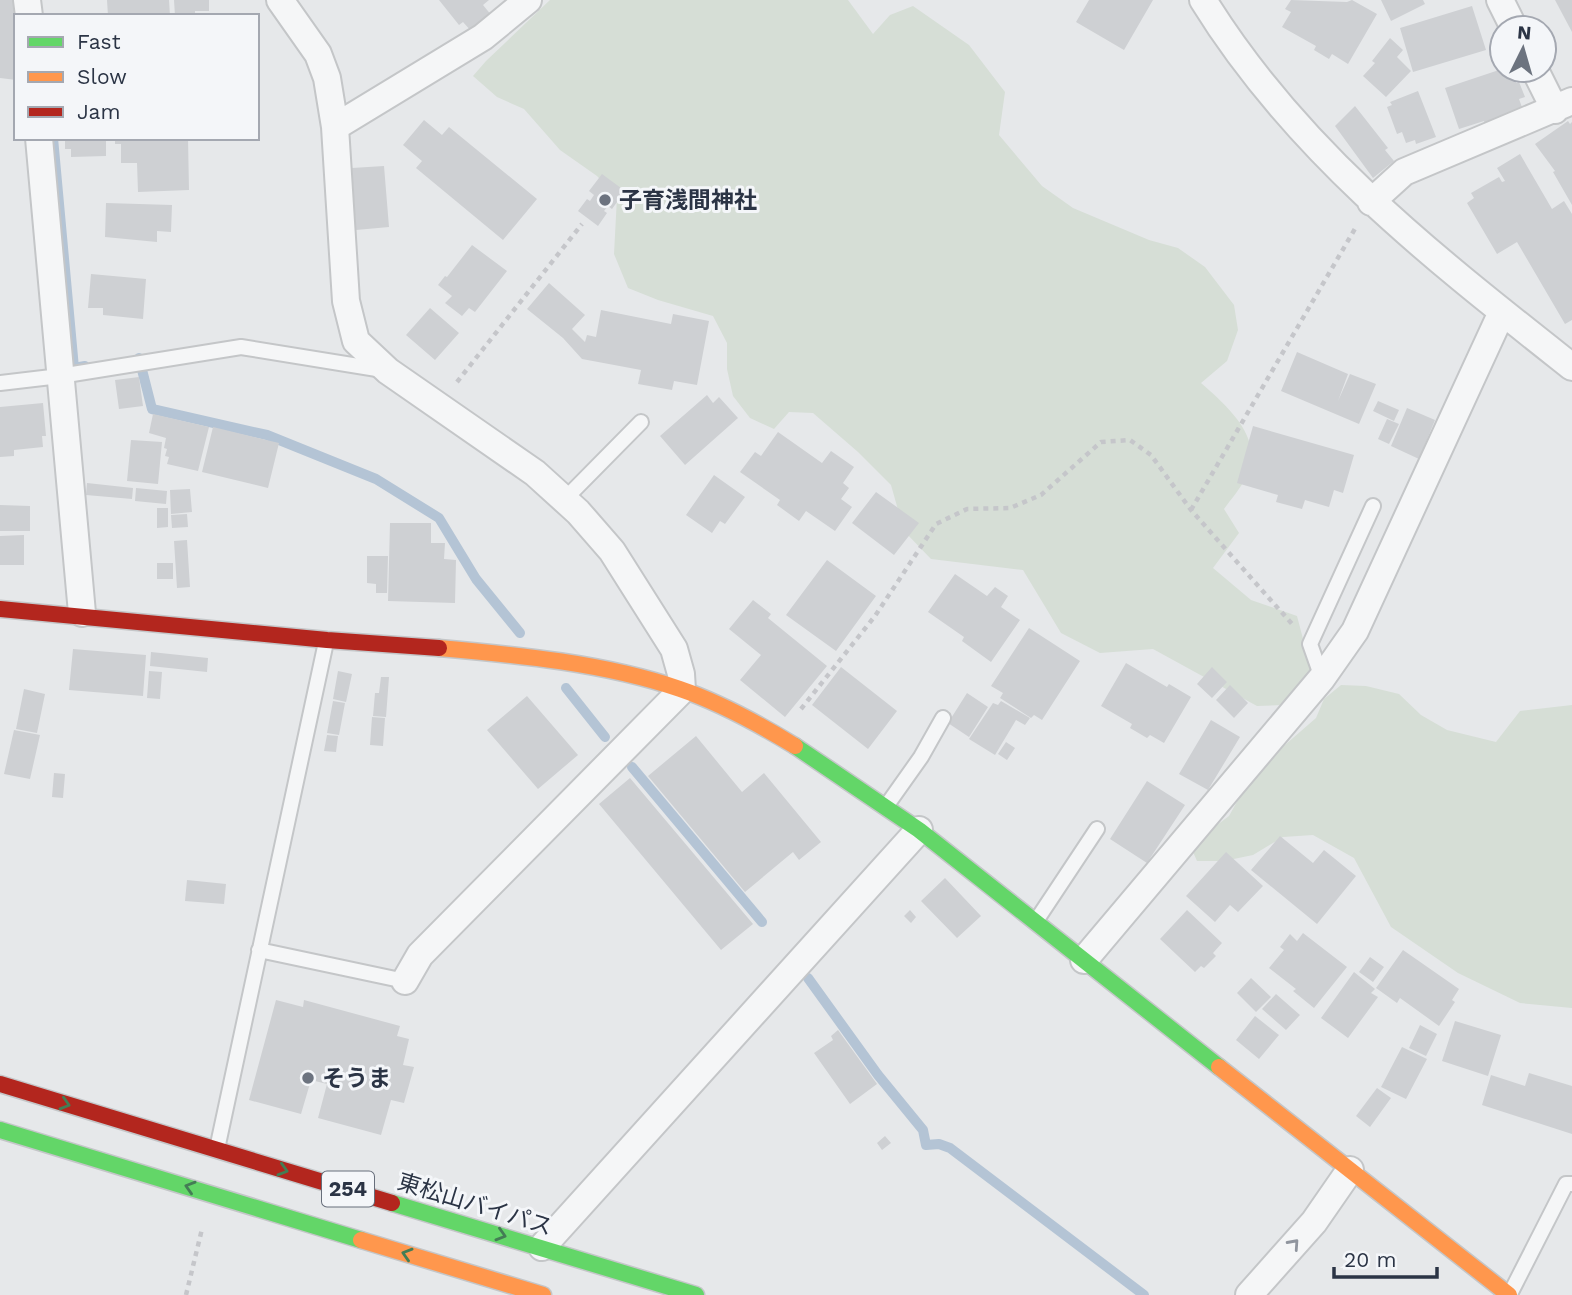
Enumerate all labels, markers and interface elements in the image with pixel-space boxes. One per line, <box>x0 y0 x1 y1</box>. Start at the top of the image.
legend <box>14 14 259 140</box>
north arrow <box>1488 14 1558 84</box>
text: N <box>1516 20 1532 45</box>
text: Fast <box>77 29 121 54</box>
text: Slow <box>77 64 127 89</box>
text: Jam <box>77 99 120 124</box>
place label: 子育浅間神社 <box>619 187 757 214</box>
marker: 子育浅間神社 <box>597 192 613 208</box>
place label: そうま <box>322 1065 391 1092</box>
marker: そうま <box>300 1070 316 1086</box>
one-way arrow <box>59 1096 71 1111</box>
one-way arrow <box>277 1161 289 1176</box>
street label: 東松山バイパス <box>394 1168 556 1241</box>
road number: 254 <box>322 1172 374 1206</box>
one-way arrow <box>184 1181 196 1196</box>
one-way arrow <box>495 1226 507 1241</box>
scale bar <box>1334 1236 1437 1280</box>
one-way arrow <box>1286 1239 1299 1252</box>
one-way arrow <box>402 1247 414 1262</box>
text: 20 m <box>1344 1247 1396 1272</box>

